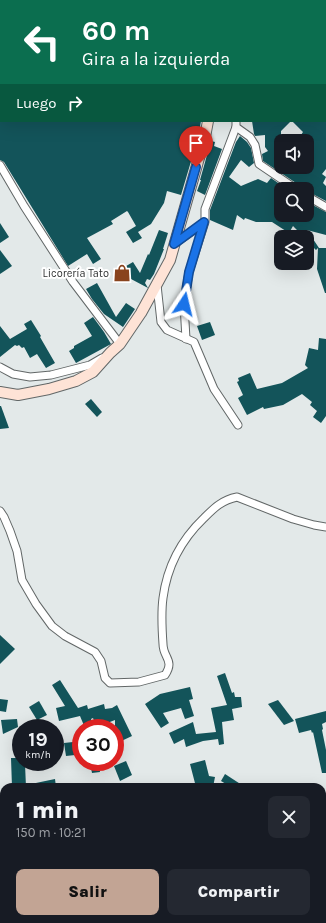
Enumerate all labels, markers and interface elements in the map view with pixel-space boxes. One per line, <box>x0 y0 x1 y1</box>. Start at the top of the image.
text: 60 m <box>82 14 150 47</box>
icon: left <box>16 16 68 68</box>
text: Gira a la izquierda <box>82 48 230 70</box>
icon: right <box>64 92 86 114</box>
text: Luego <box>16 94 56 112</box>
pin <box>179 126 213 167</box>
icon: arrive <box>185 132 207 154</box>
map controls <box>274 134 314 270</box>
button: sound <box>274 134 314 174</box>
button: search <box>274 182 314 222</box>
button: layers <box>274 230 314 270</box>
shop icon: Licorería Tato <box>112 263 132 283</box>
place label: Licorería Tato <box>43 267 109 280</box>
position arrow <box>163 283 205 325</box>
speed limit sign: 30 <box>72 719 124 771</box>
text: 19 <box>28 728 48 751</box>
text: km/h <box>25 749 51 761</box>
text: 1 min <box>16 796 79 824</box>
button: close <box>268 796 310 838</box>
text: 150 m · 10:21 <box>16 825 86 840</box>
button: Salir <box>16 869 159 915</box>
button: Compartir <box>167 869 310 915</box>

